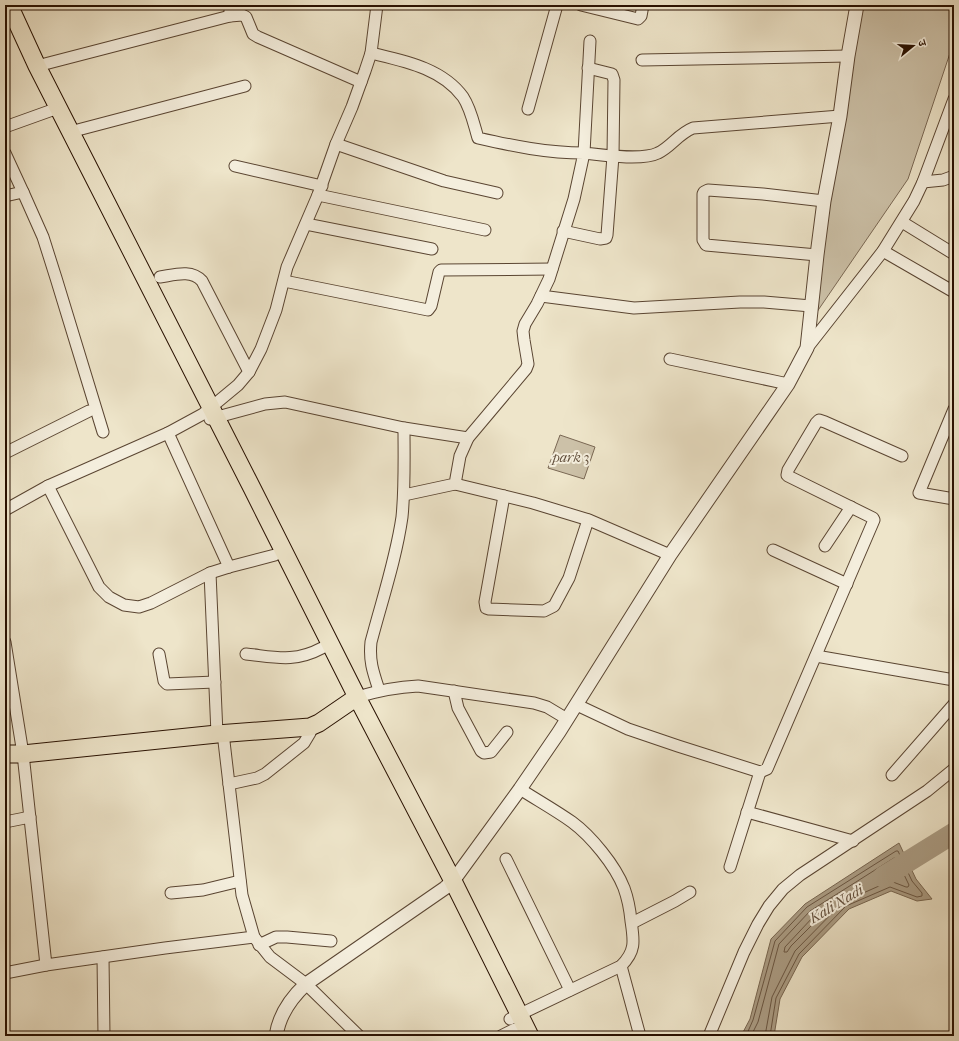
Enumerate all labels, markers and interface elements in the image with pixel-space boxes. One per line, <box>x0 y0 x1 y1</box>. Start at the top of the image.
north arrow <box>893 26 933 66</box>
text: उ <box>915 37 930 49</box>
park label: park 3 <box>550 449 590 466</box>
water label: Kali Nadi <box>805 880 868 928</box>

